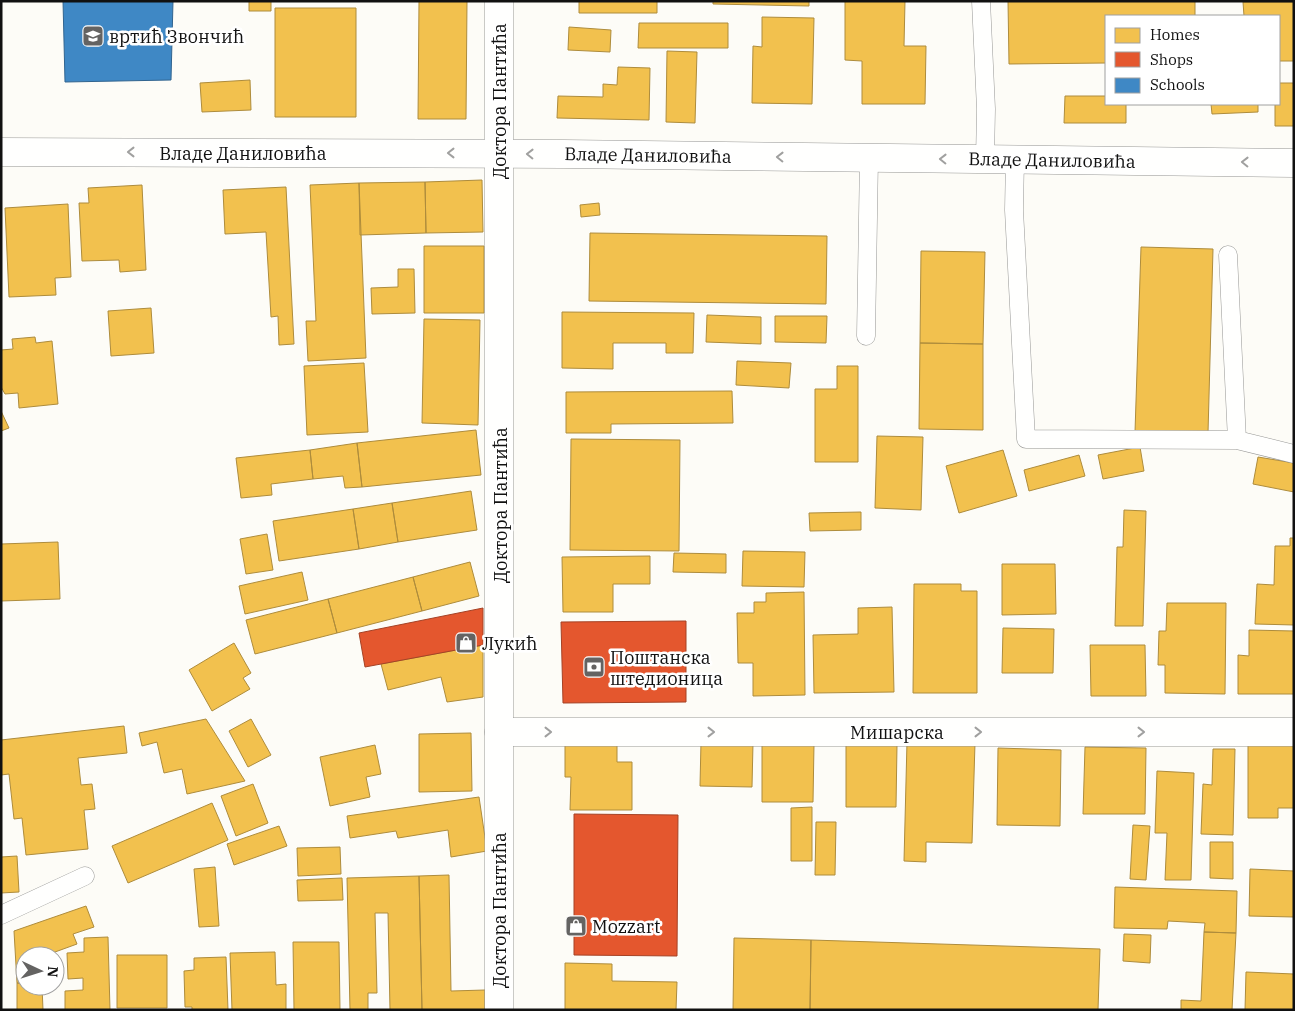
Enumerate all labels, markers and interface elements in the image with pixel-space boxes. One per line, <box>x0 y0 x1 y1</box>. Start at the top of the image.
legend <box>1105 15 1280 105</box>
street label: Доктора Пантића <box>488 23 511 179</box>
school or university icon: вртић Звончић <box>81 24 105 48</box>
place label: вртић Звончић <box>109 25 244 48</box>
text: Homes <box>1150 25 1200 44</box>
text: Shops <box>1150 50 1193 69</box>
text: Schools <box>1150 75 1205 94</box>
street label: Владе Даниловића <box>159 142 327 165</box>
street label: Владе Даниловића <box>564 142 732 168</box>
one-way arrow <box>127 147 134 157</box>
street label: Владе Даниловића <box>968 147 1136 173</box>
one-way arrow <box>447 148 454 158</box>
one-way arrow <box>526 149 534 159</box>
one-way arrow <box>776 151 784 162</box>
one-way arrow <box>938 153 946 164</box>
one-way arrow <box>1241 157 1248 167</box>
street label: Доктора Пантића <box>489 427 512 583</box>
shop icon: Лукић <box>454 631 478 655</box>
place label: Лукић <box>482 632 537 655</box>
place label: Поштанска штедионица <box>610 646 723 690</box>
bank icon: Поштанска штедионица <box>582 655 606 679</box>
street label: Мишарска <box>850 721 944 744</box>
one-way arrow <box>544 727 552 737</box>
one-way arrow <box>707 727 715 737</box>
one-way arrow <box>974 727 982 737</box>
one-way arrow <box>1137 727 1145 737</box>
street label: Доктора Пантића <box>488 832 511 988</box>
shop icon: Mozzart <box>564 914 588 938</box>
place label: Mozzart <box>592 915 660 938</box>
north arrow <box>15 946 65 996</box>
text: N <box>44 966 62 978</box>

